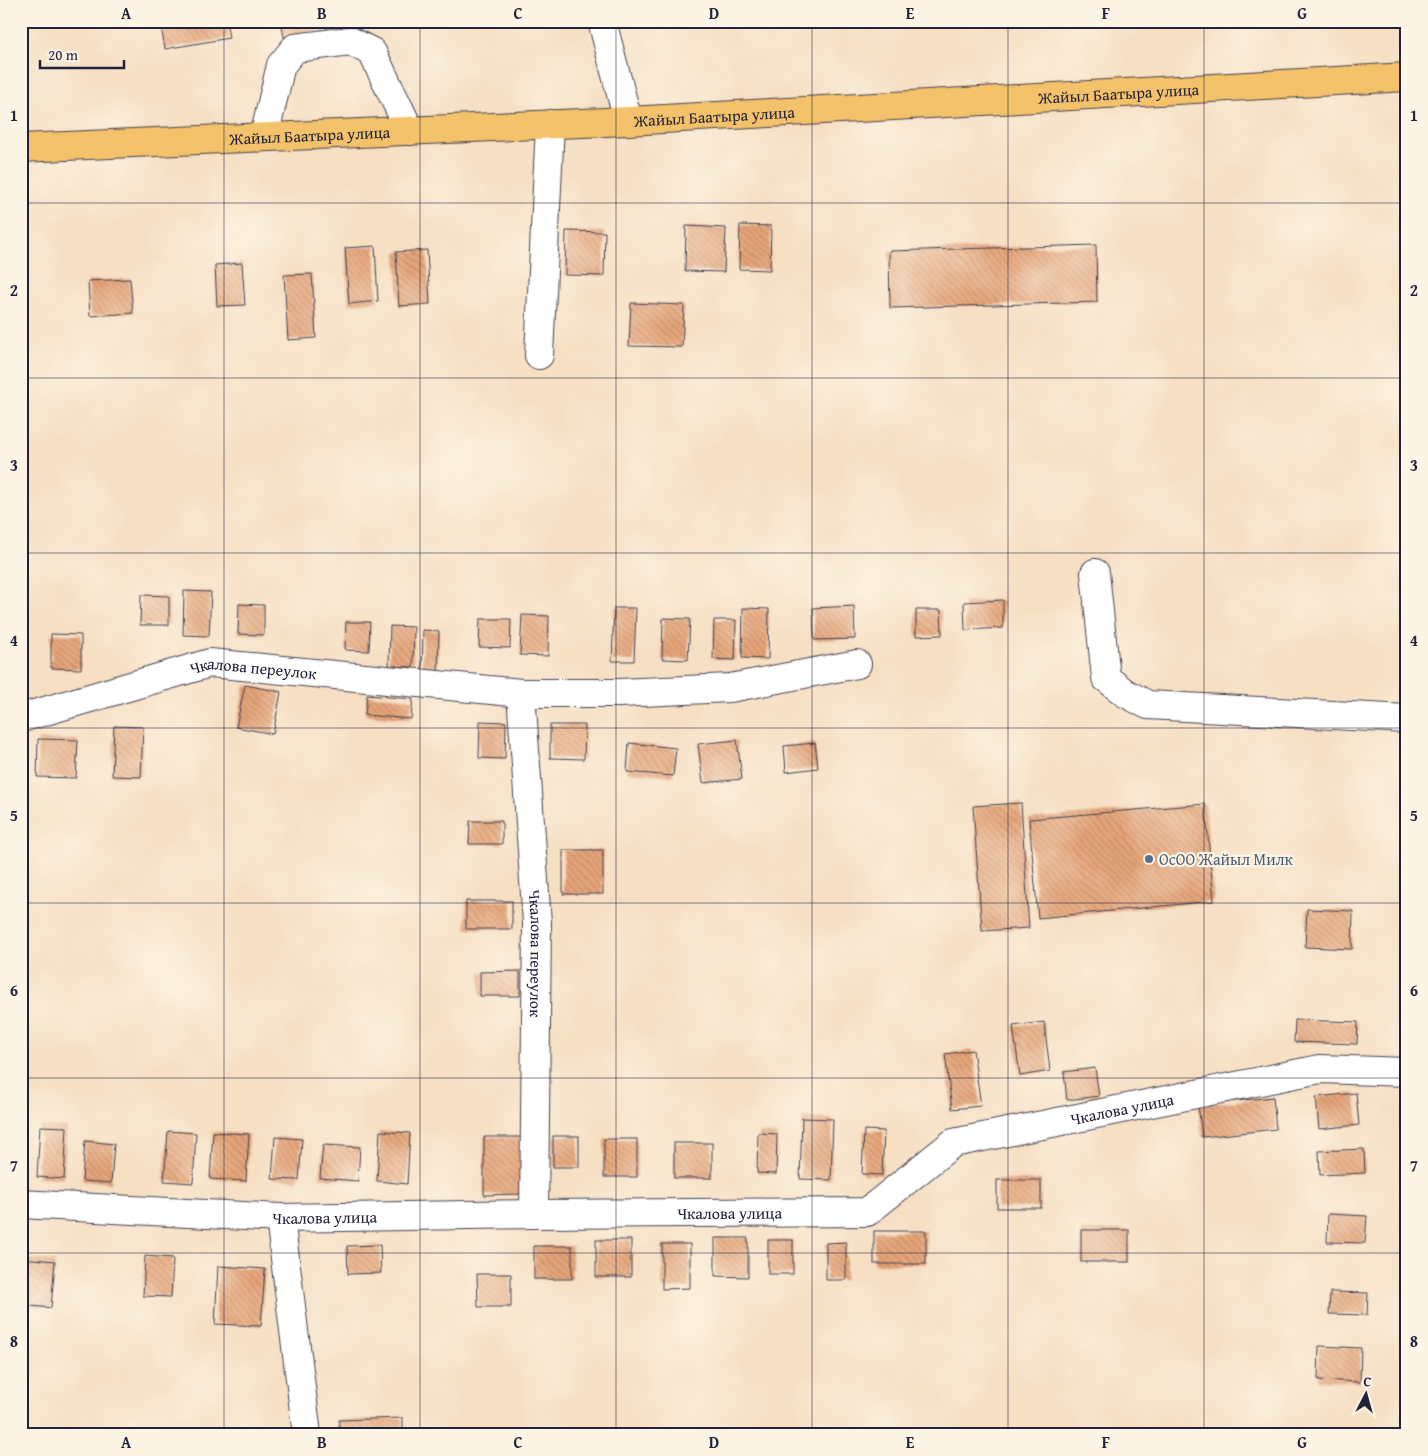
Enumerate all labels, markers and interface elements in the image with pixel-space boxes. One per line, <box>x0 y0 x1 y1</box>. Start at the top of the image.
text: A <box>121 1 132 25</box>
text: B <box>317 1 327 25</box>
text: C <box>513 1 523 25</box>
text: D <box>709 1 719 25</box>
text: E <box>906 1 915 25</box>
text: F <box>1102 1 1110 25</box>
text: G <box>1297 1 1307 25</box>
scale bar <box>40 38 124 70</box>
text: 20 m <box>48 44 79 65</box>
street label: Жайыл Баатыра улица <box>1036 77 1200 110</box>
street label: Жайыл Баатыра улица <box>632 100 796 133</box>
text: 1 <box>10 103 18 127</box>
text: 1 <box>1410 103 1418 127</box>
street label: Жайыл Баатыра улица <box>228 120 391 151</box>
text: 2 <box>10 278 18 302</box>
text: 2 <box>1410 278 1418 302</box>
text: 3 <box>10 453 18 477</box>
text: 3 <box>1410 453 1418 477</box>
text: 4 <box>10 628 18 652</box>
text: 4 <box>1410 628 1418 652</box>
street label: Чкалова переулок <box>187 651 318 685</box>
text: 5 <box>10 803 18 827</box>
text: 5 <box>1410 803 1418 827</box>
place label: ОсОО Жайыл Милк <box>1159 847 1294 871</box>
marker: ОсОО Жайыл Милк <box>1143 853 1155 865</box>
street label: Чкалова переулок <box>523 889 549 1018</box>
text: 6 <box>10 978 18 1002</box>
text: 6 <box>1410 978 1418 1002</box>
street label: Чкалова улица <box>1068 1087 1176 1131</box>
text: 7 <box>10 1153 18 1177</box>
text: 7 <box>1410 1153 1418 1177</box>
street label: Чкалова улица <box>677 1201 783 1225</box>
street label: Чкалова улица <box>272 1204 378 1230</box>
text: 8 <box>10 1329 18 1353</box>
text: 8 <box>1410 1329 1418 1353</box>
north arrow <box>1340 1368 1390 1418</box>
text: С <box>1362 1371 1372 1391</box>
text: A <box>121 1430 132 1454</box>
text: B <box>317 1430 327 1454</box>
text: C <box>513 1430 523 1454</box>
text: D <box>709 1430 719 1454</box>
text: E <box>906 1430 915 1454</box>
text: F <box>1102 1430 1110 1454</box>
text: G <box>1297 1430 1307 1454</box>

